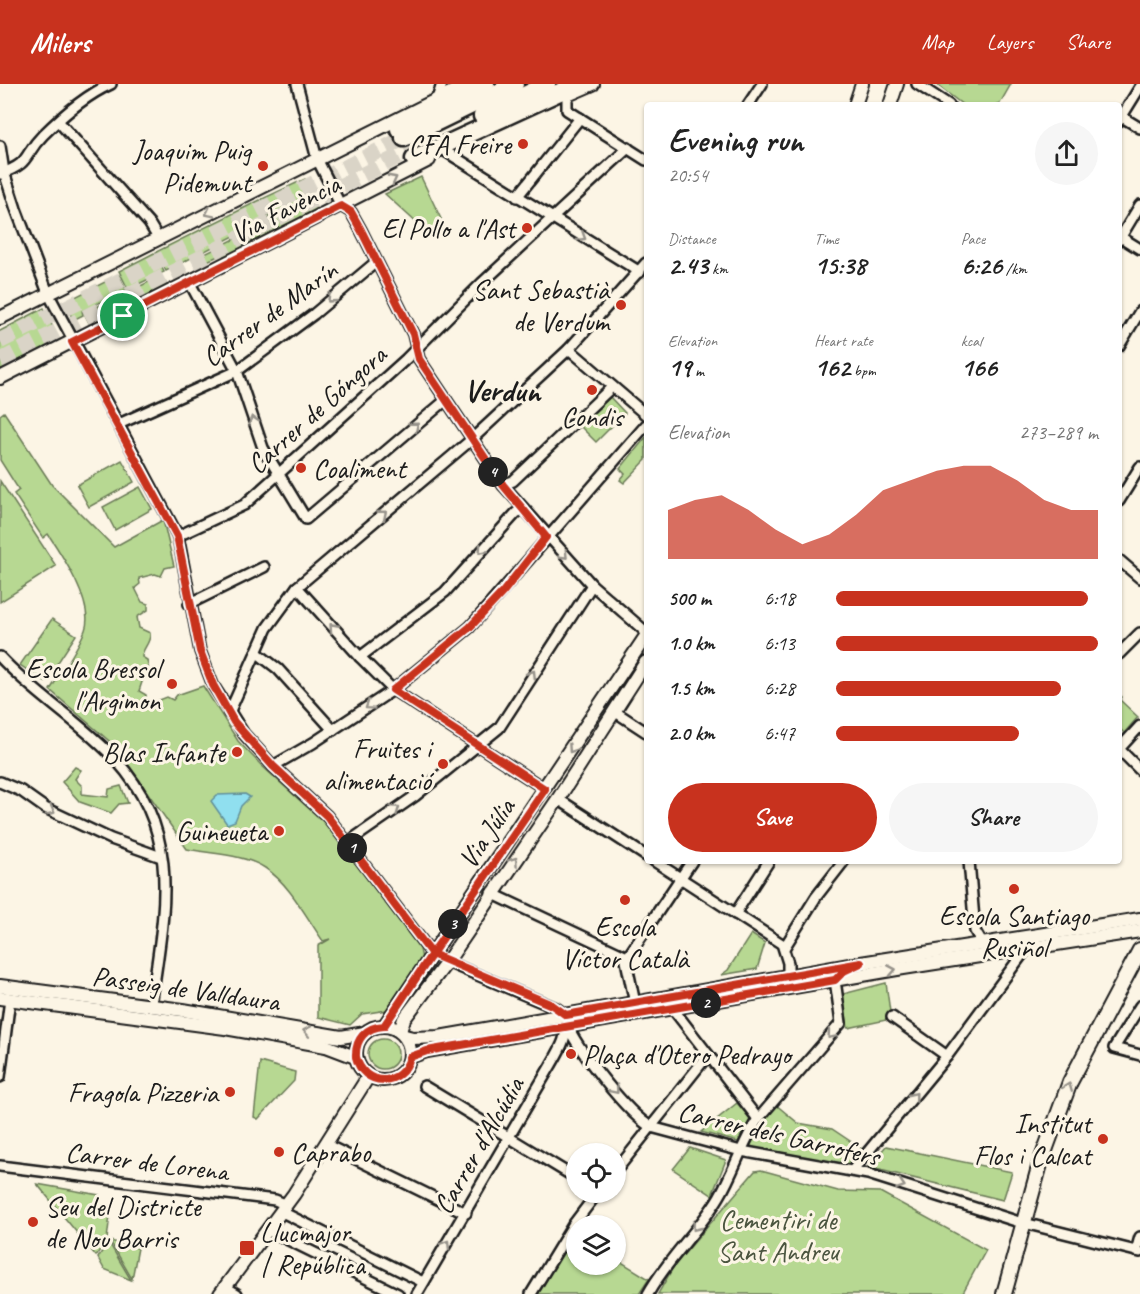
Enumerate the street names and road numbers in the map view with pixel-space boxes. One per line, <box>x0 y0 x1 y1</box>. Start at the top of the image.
street label: Via Favència <box>225 165 347 251</box>
street label: Carrer de Marín <box>195 252 345 374</box>
street label: Carrer de Góngora <box>239 336 395 481</box>
street label: Via Júlia <box>450 790 523 875</box>
street label: Passeig de Valldaura <box>90 958 283 1019</box>
street label: Carrer d'Alcúdia <box>425 1069 533 1220</box>
street label: Carrer dels Garrofers <box>675 1093 885 1174</box>
street label: Carrer de Lorena <box>64 1134 233 1189</box>

